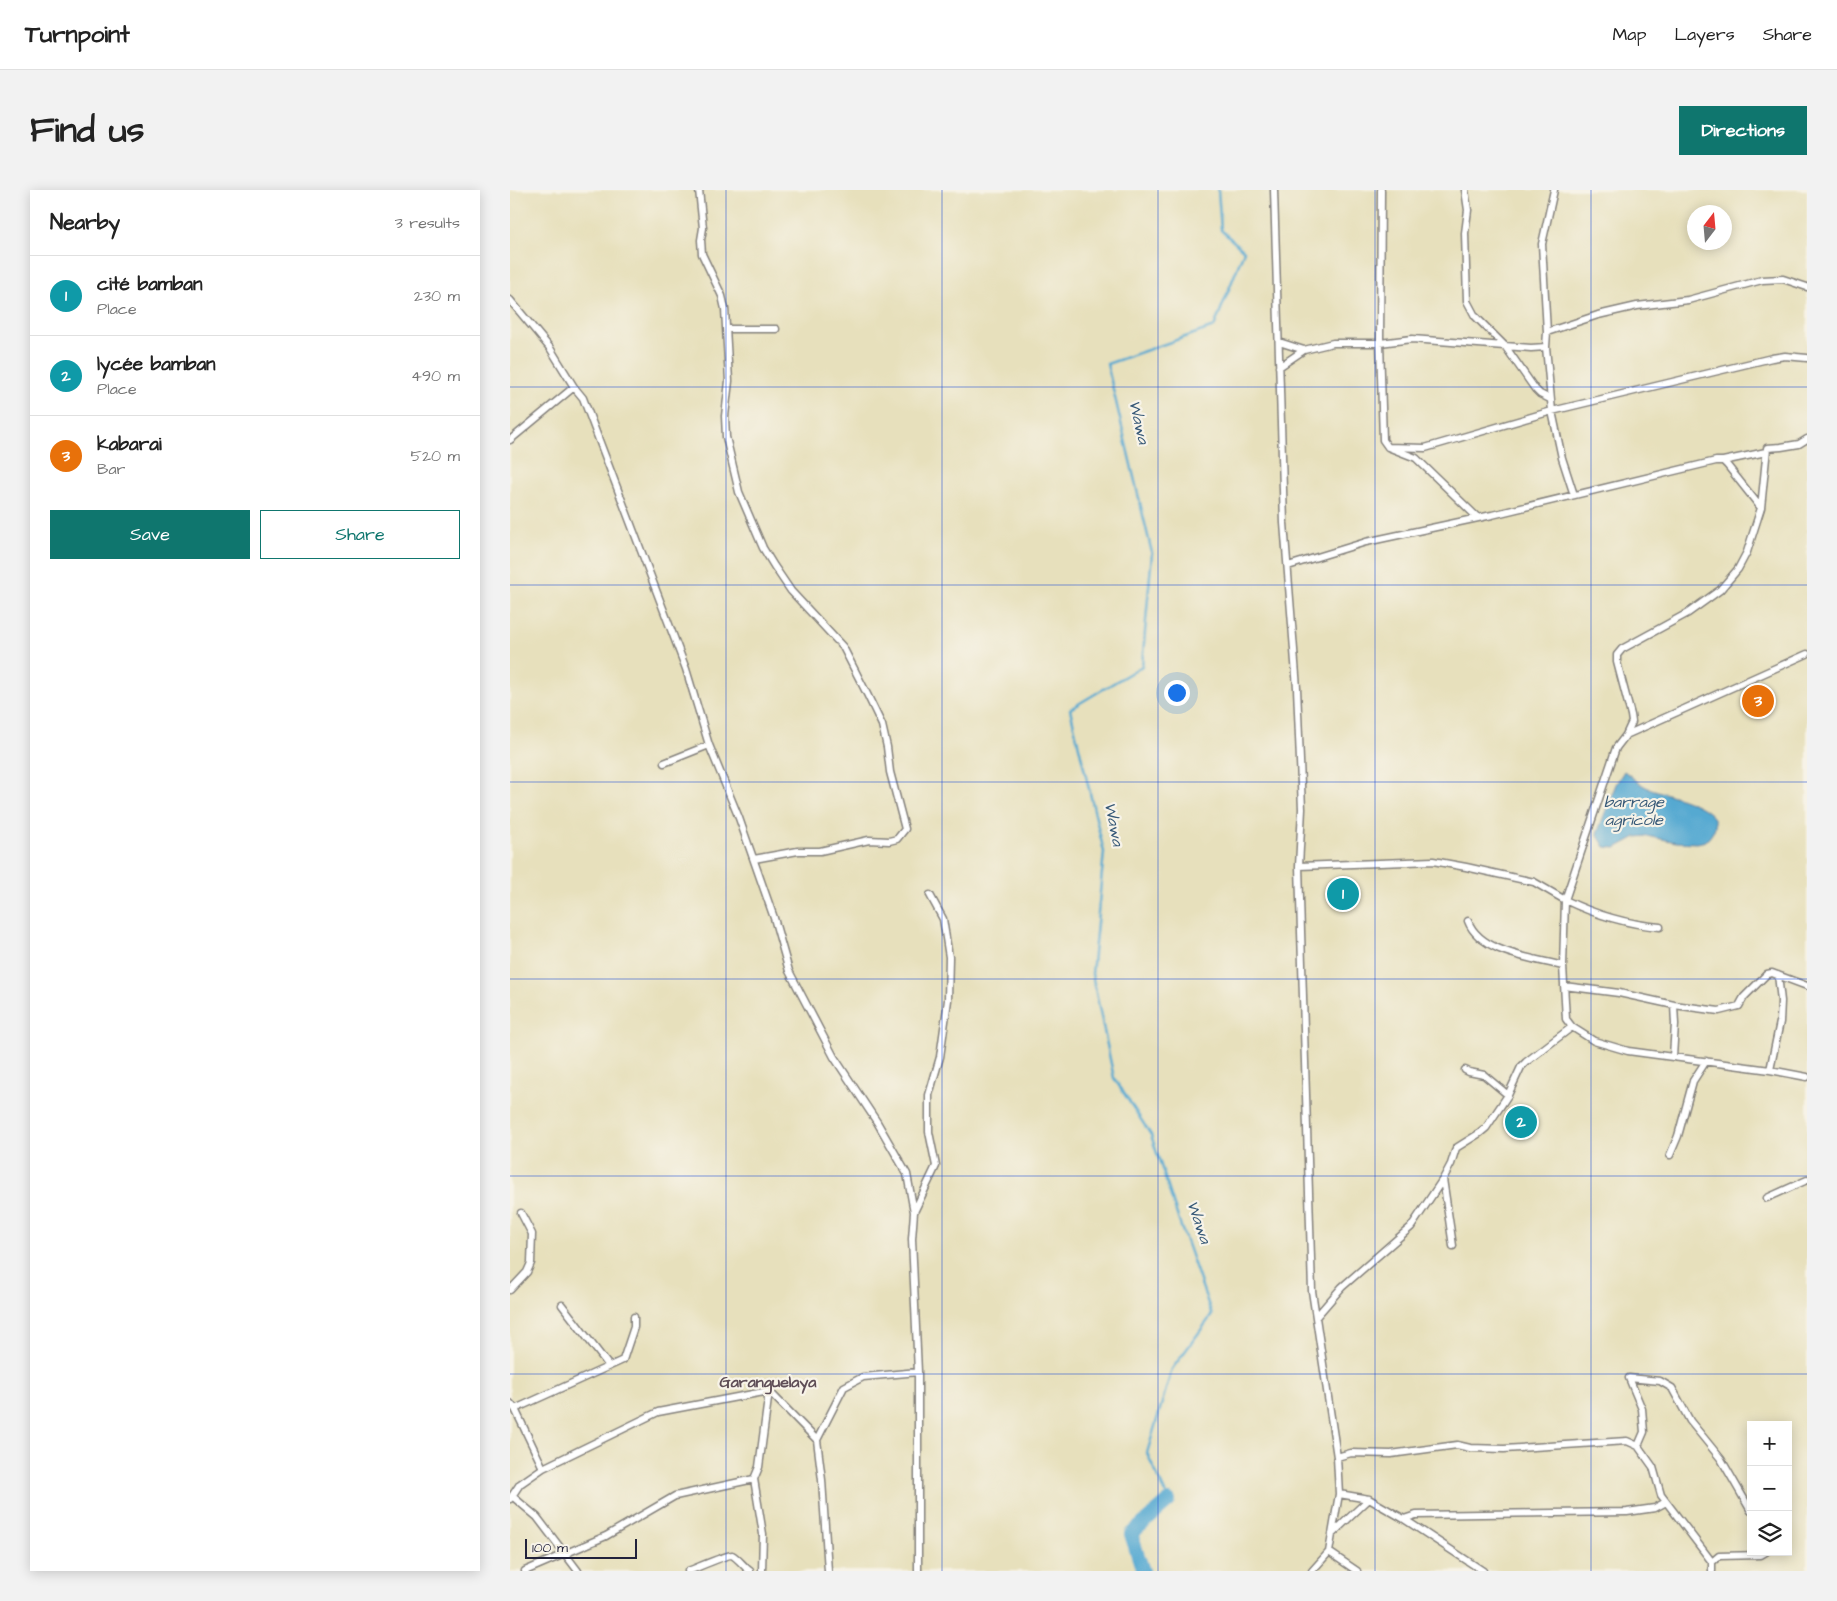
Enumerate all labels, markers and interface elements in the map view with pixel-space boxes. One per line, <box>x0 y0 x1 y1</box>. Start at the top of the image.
text: Turnpoint <box>25 18 130 52</box>
text: Map <box>1612 22 1646 47</box>
text: Layers <box>1674 22 1735 47</box>
text: Share <box>1763 22 1812 47</box>
text: Find us <box>30 106 144 155</box>
button: Directions <box>1679 106 1807 155</box>
north arrow <box>1687 205 1732 250</box>
text: Nearby <box>50 208 120 237</box>
text: 3 results <box>395 212 460 234</box>
text: cité bamban <box>97 271 202 298</box>
text: 1 <box>65 285 67 307</box>
text: 230 m <box>414 285 460 307</box>
text: Place <box>97 298 137 320</box>
text: lycée bamban <box>97 351 216 378</box>
text: 2 <box>61 365 71 387</box>
text: 490 m <box>411 365 460 387</box>
text: Place <box>97 378 137 400</box>
water label: Wawa <box>1123 398 1155 447</box>
text: kabarai <box>97 431 162 458</box>
text: 3 <box>62 445 70 467</box>
text: 520 m <box>411 445 460 467</box>
text: Bar <box>97 458 125 480</box>
button: Save <box>50 510 250 559</box>
button: Share <box>260 510 460 559</box>
your location <box>1164 680 1190 706</box>
pin: 3 <box>1742 682 1774 720</box>
water label: barrage agricole <box>1604 791 1665 832</box>
water label: Wawa <box>1099 800 1129 849</box>
pin: 1 <box>1327 875 1359 913</box>
pin: 2 <box>1505 1103 1537 1141</box>
water label: Wawa <box>1181 1197 1217 1247</box>
district label: Garanguelaya <box>720 1371 817 1395</box>
map controls <box>1747 1421 1792 1556</box>
button: + <box>1747 1421 1792 1466</box>
button: − <box>1747 1466 1792 1511</box>
button: layers <box>1747 1511 1792 1556</box>
scale bar <box>525 1536 638 1559</box>
text: 100 m <box>532 1538 568 1558</box>

